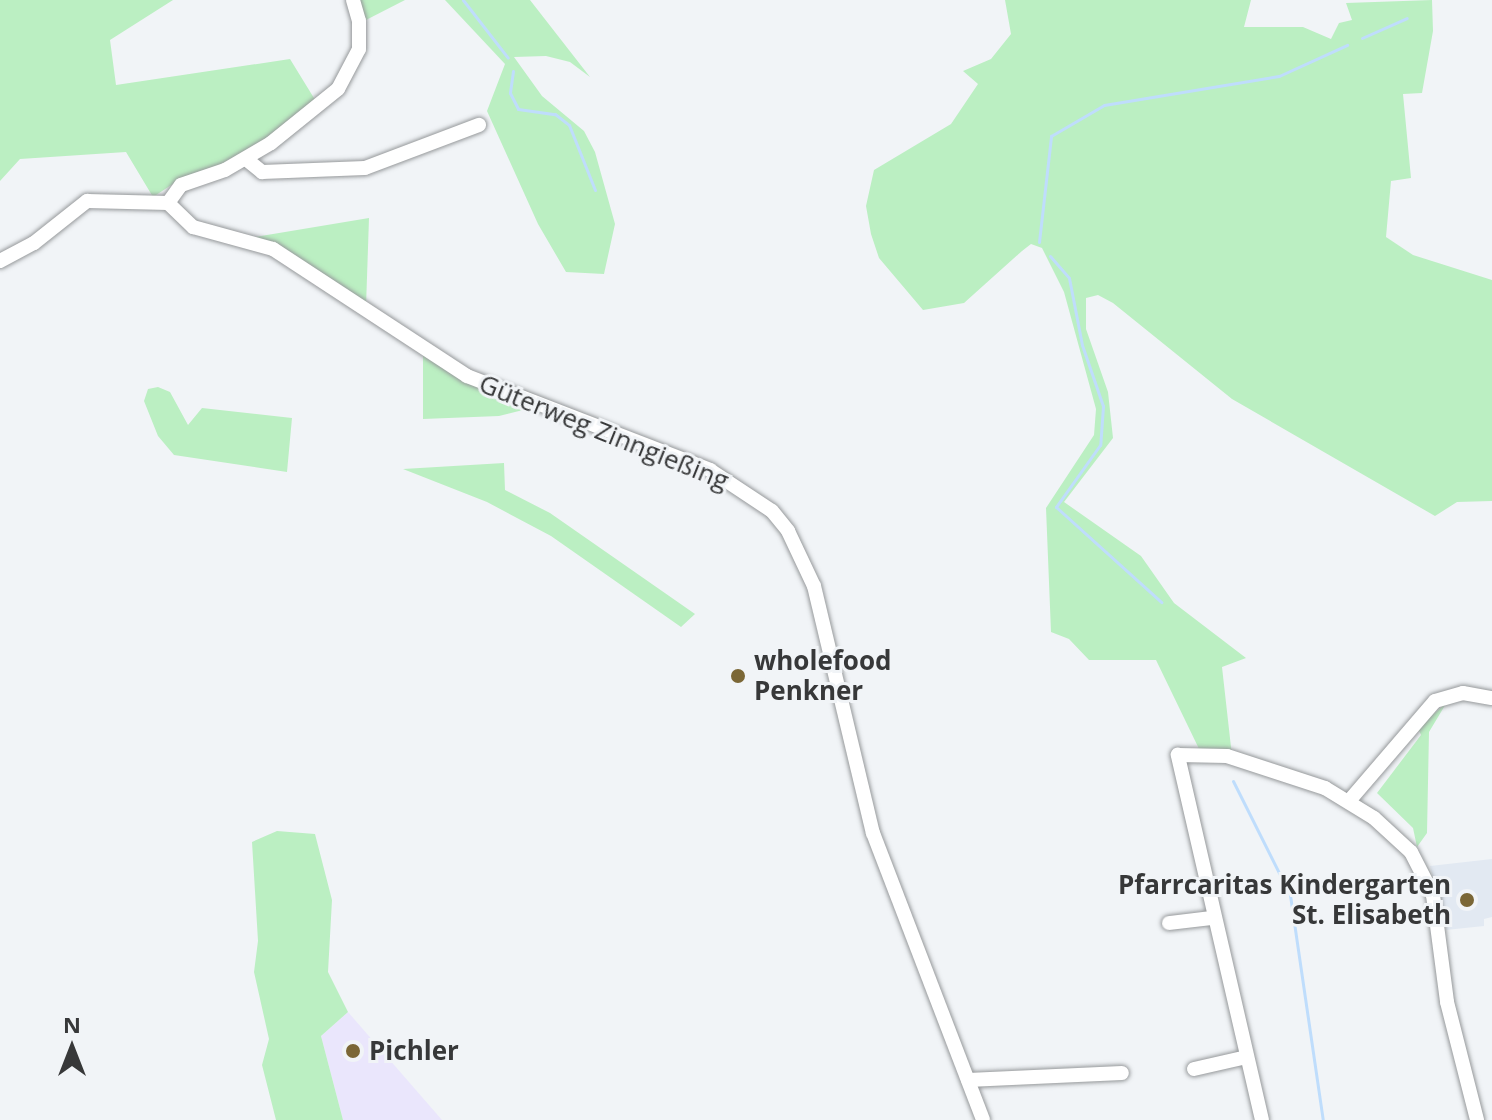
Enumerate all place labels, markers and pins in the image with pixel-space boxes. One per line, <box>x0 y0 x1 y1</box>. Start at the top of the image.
place label: wholefood Penkner <box>754 645 891 706</box>
marker: wholefood Penkner <box>729 667 747 685</box>
place label: Pfarrcaritas Kindergarten St. Elisabeth <box>1118 869 1451 930</box>
marker: Pfarrcaritas Kindergarten St. Elisabeth <box>1458 891 1476 909</box>
place label: Pichler <box>369 1035 459 1067</box>
marker: Pichler <box>344 1042 362 1060</box>

